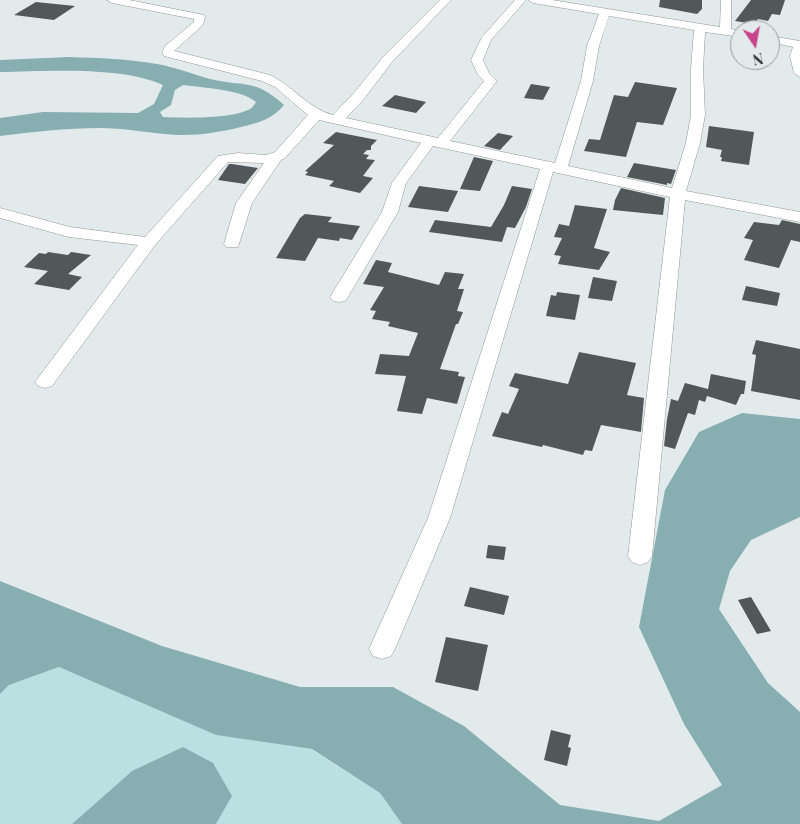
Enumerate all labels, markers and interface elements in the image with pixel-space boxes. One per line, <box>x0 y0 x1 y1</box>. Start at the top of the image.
north arrow <box>730 20 780 70</box>
text: N <box>751 49 765 70</box>

